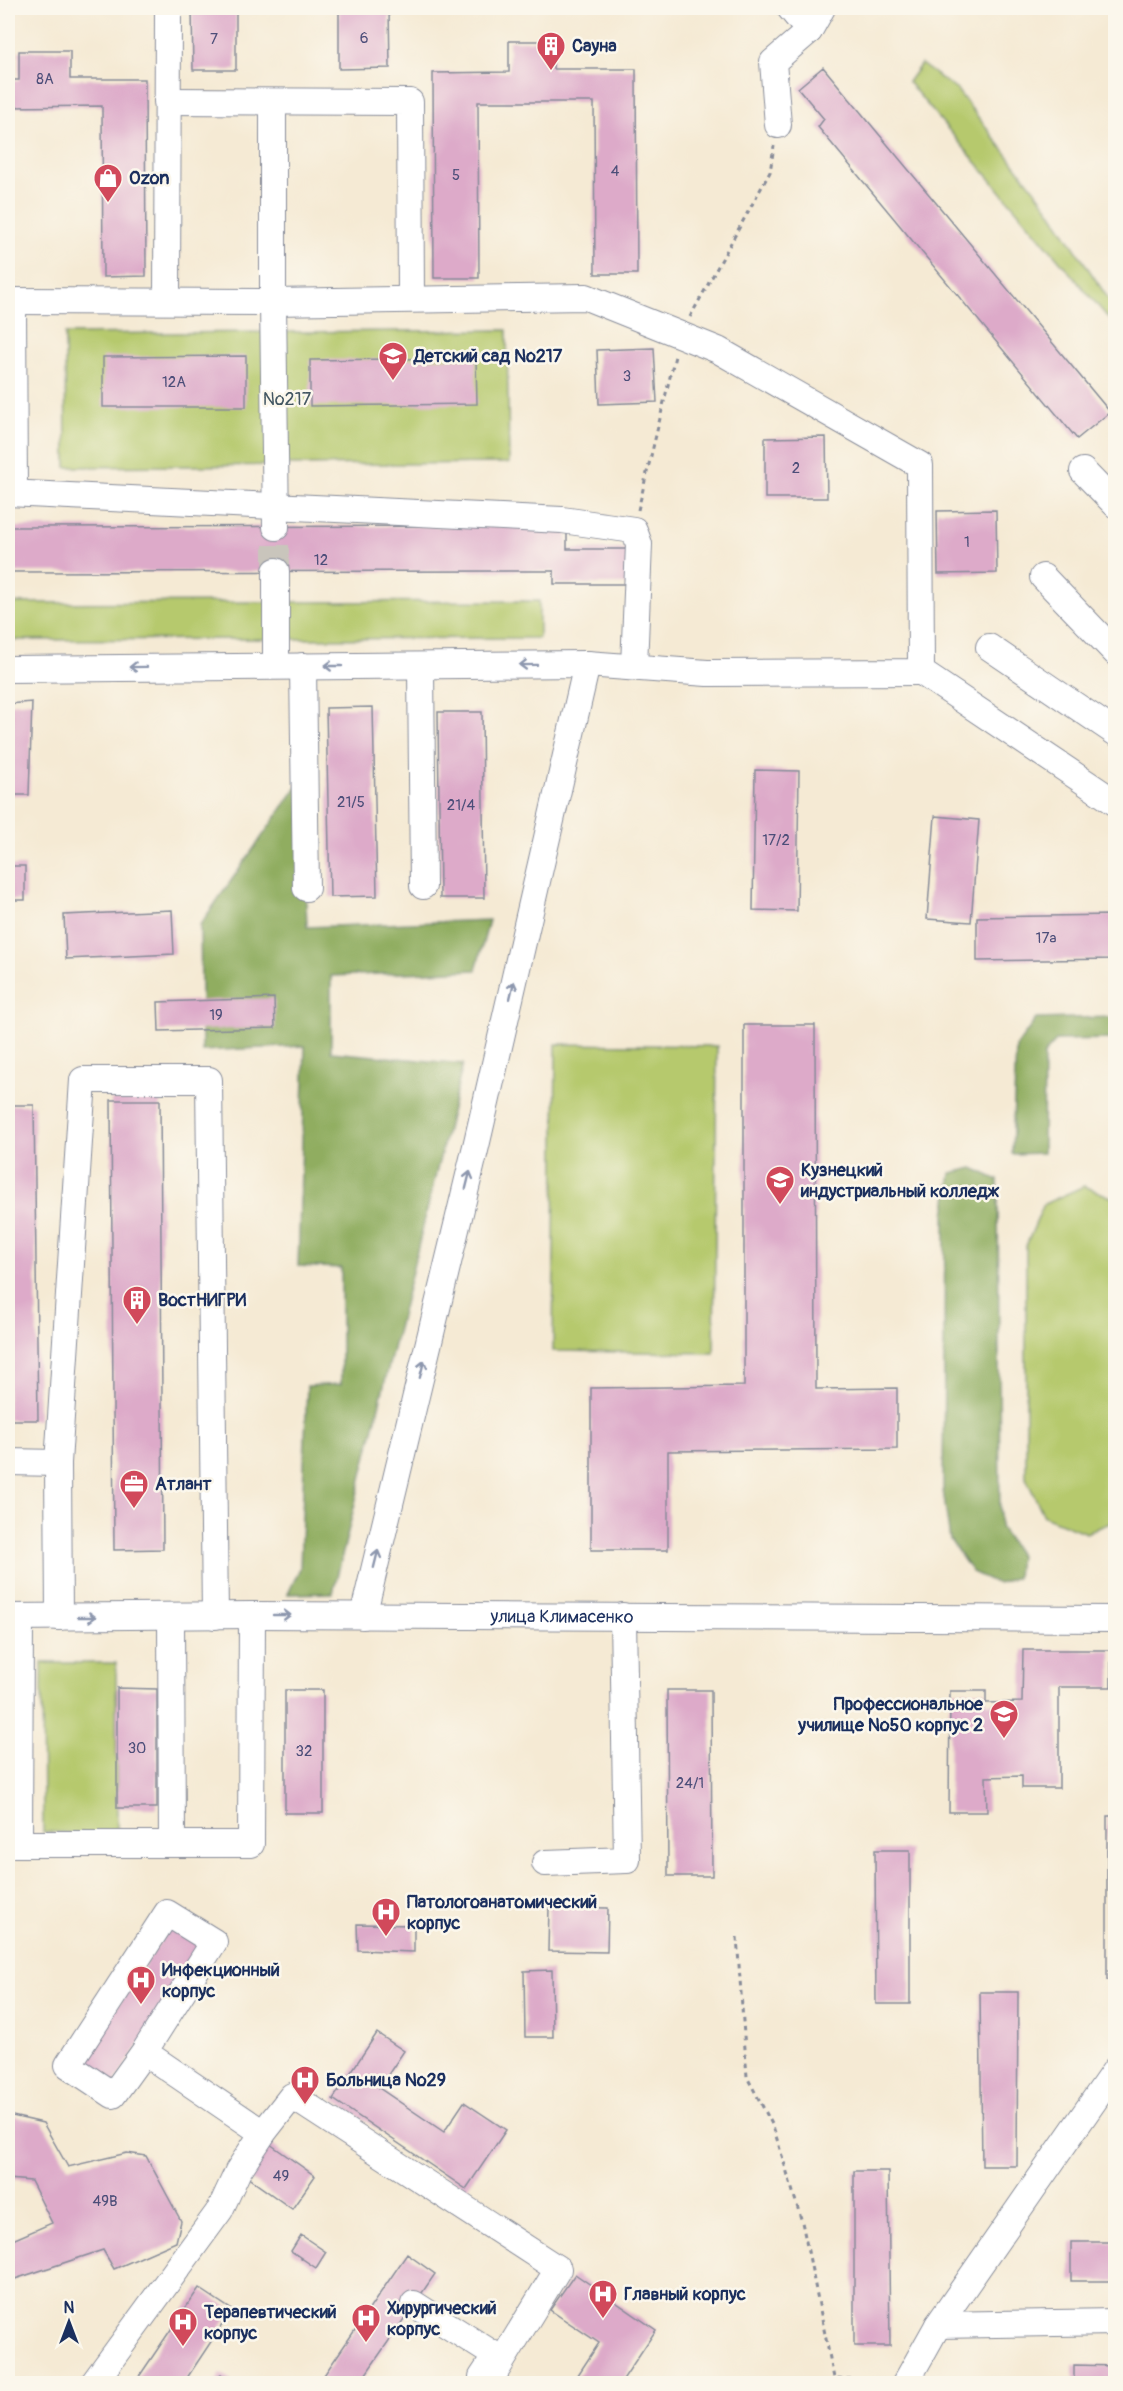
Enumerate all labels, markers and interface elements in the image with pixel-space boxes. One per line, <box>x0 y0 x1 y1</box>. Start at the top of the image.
house number: 6 <box>360 29 368 48</box>
house number: 7 <box>210 30 218 49</box>
building icon: Сауна <box>535 30 567 72</box>
place label: Сауна <box>572 35 617 58</box>
house number: 8А <box>36 70 54 89</box>
shop icon: Ozon <box>92 162 124 204</box>
house number: 4 <box>611 162 620 181</box>
house number: 5 <box>452 166 460 185</box>
place label: Ozon <box>129 167 169 190</box>
school or university icon: Детский сад №217 <box>377 340 409 382</box>
place label: Детский сад №217 <box>413 345 563 368</box>
house number: 3 <box>623 367 631 386</box>
house number: 12А <box>162 373 186 392</box>
park label: №217 <box>263 388 312 411</box>
house number: 2 <box>792 459 800 478</box>
house number: 1 <box>964 533 970 552</box>
house number: 12 <box>314 551 328 570</box>
one-way arrow <box>519 659 539 671</box>
one-way arrow <box>324 660 344 672</box>
one-way arrow <box>129 661 149 673</box>
house number: 21/5 <box>337 793 365 812</box>
house number: 21/4 <box>447 796 475 815</box>
house number: 17/2 <box>762 831 790 850</box>
house number: 17а <box>1036 929 1056 948</box>
one-way arrow <box>506 981 518 1000</box>
house number: 19 <box>209 1006 223 1025</box>
place label: Кузнецкий индустриальный колледж <box>800 1159 1000 1203</box>
school or university icon: Кузнецкий индустриальный колледж <box>764 1164 796 1206</box>
one-way arrow <box>462 1171 474 1190</box>
building icon: ВостНИГРИ <box>121 1284 153 1326</box>
place label: ВостНИГРИ <box>158 1289 246 1312</box>
one-way arrow <box>417 1360 429 1379</box>
office icon: Атлант <box>118 1468 150 1510</box>
place label: Атлант <box>155 1473 213 1496</box>
one-way arrow <box>371 1550 383 1569</box>
street label: улица Климасенко <box>490 1605 634 1629</box>
one-way arrow <box>271 1609 291 1621</box>
one-way arrow <box>76 1611 96 1622</box>
place label: Профессиональное училище №50 корпус 2 <box>797 1693 984 1737</box>
school or university icon: Профессиональное училище №50 корпус 2 <box>988 1698 1020 1740</box>
house number: 30 <box>128 1739 146 1758</box>
house number: 32 <box>296 1742 312 1761</box>
house number: 24/1 <box>676 1774 704 1793</box>
place label: Патологоанатомический корпус <box>407 1891 597 1935</box>
hospital icon: Патологоанатомический корпус <box>370 1896 402 1938</box>
place label: Инфекционный корпус <box>162 1959 280 2003</box>
hospital icon: Инфекционный корпус <box>125 1964 157 2006</box>
hospital icon: Больница №29 <box>289 2064 321 2106</box>
place label: Больница №29 <box>326 2069 446 2092</box>
house number: 49 <box>273 2167 289 2186</box>
house number: 49В <box>93 2192 117 2211</box>
hospital icon: Главный корпус <box>587 2278 619 2320</box>
place label: Главный корпус <box>624 2283 746 2306</box>
north arrow <box>39 2292 99 2352</box>
place label: Хирургический корпус <box>387 2297 497 2341</box>
text: N <box>64 2298 75 2318</box>
place label: Терапевтический корпус <box>203 2301 337 2345</box>
hospital icon: Хирургический корпус <box>350 2302 382 2344</box>
hospital icon: Терапевтический корпус <box>167 2306 199 2348</box>

